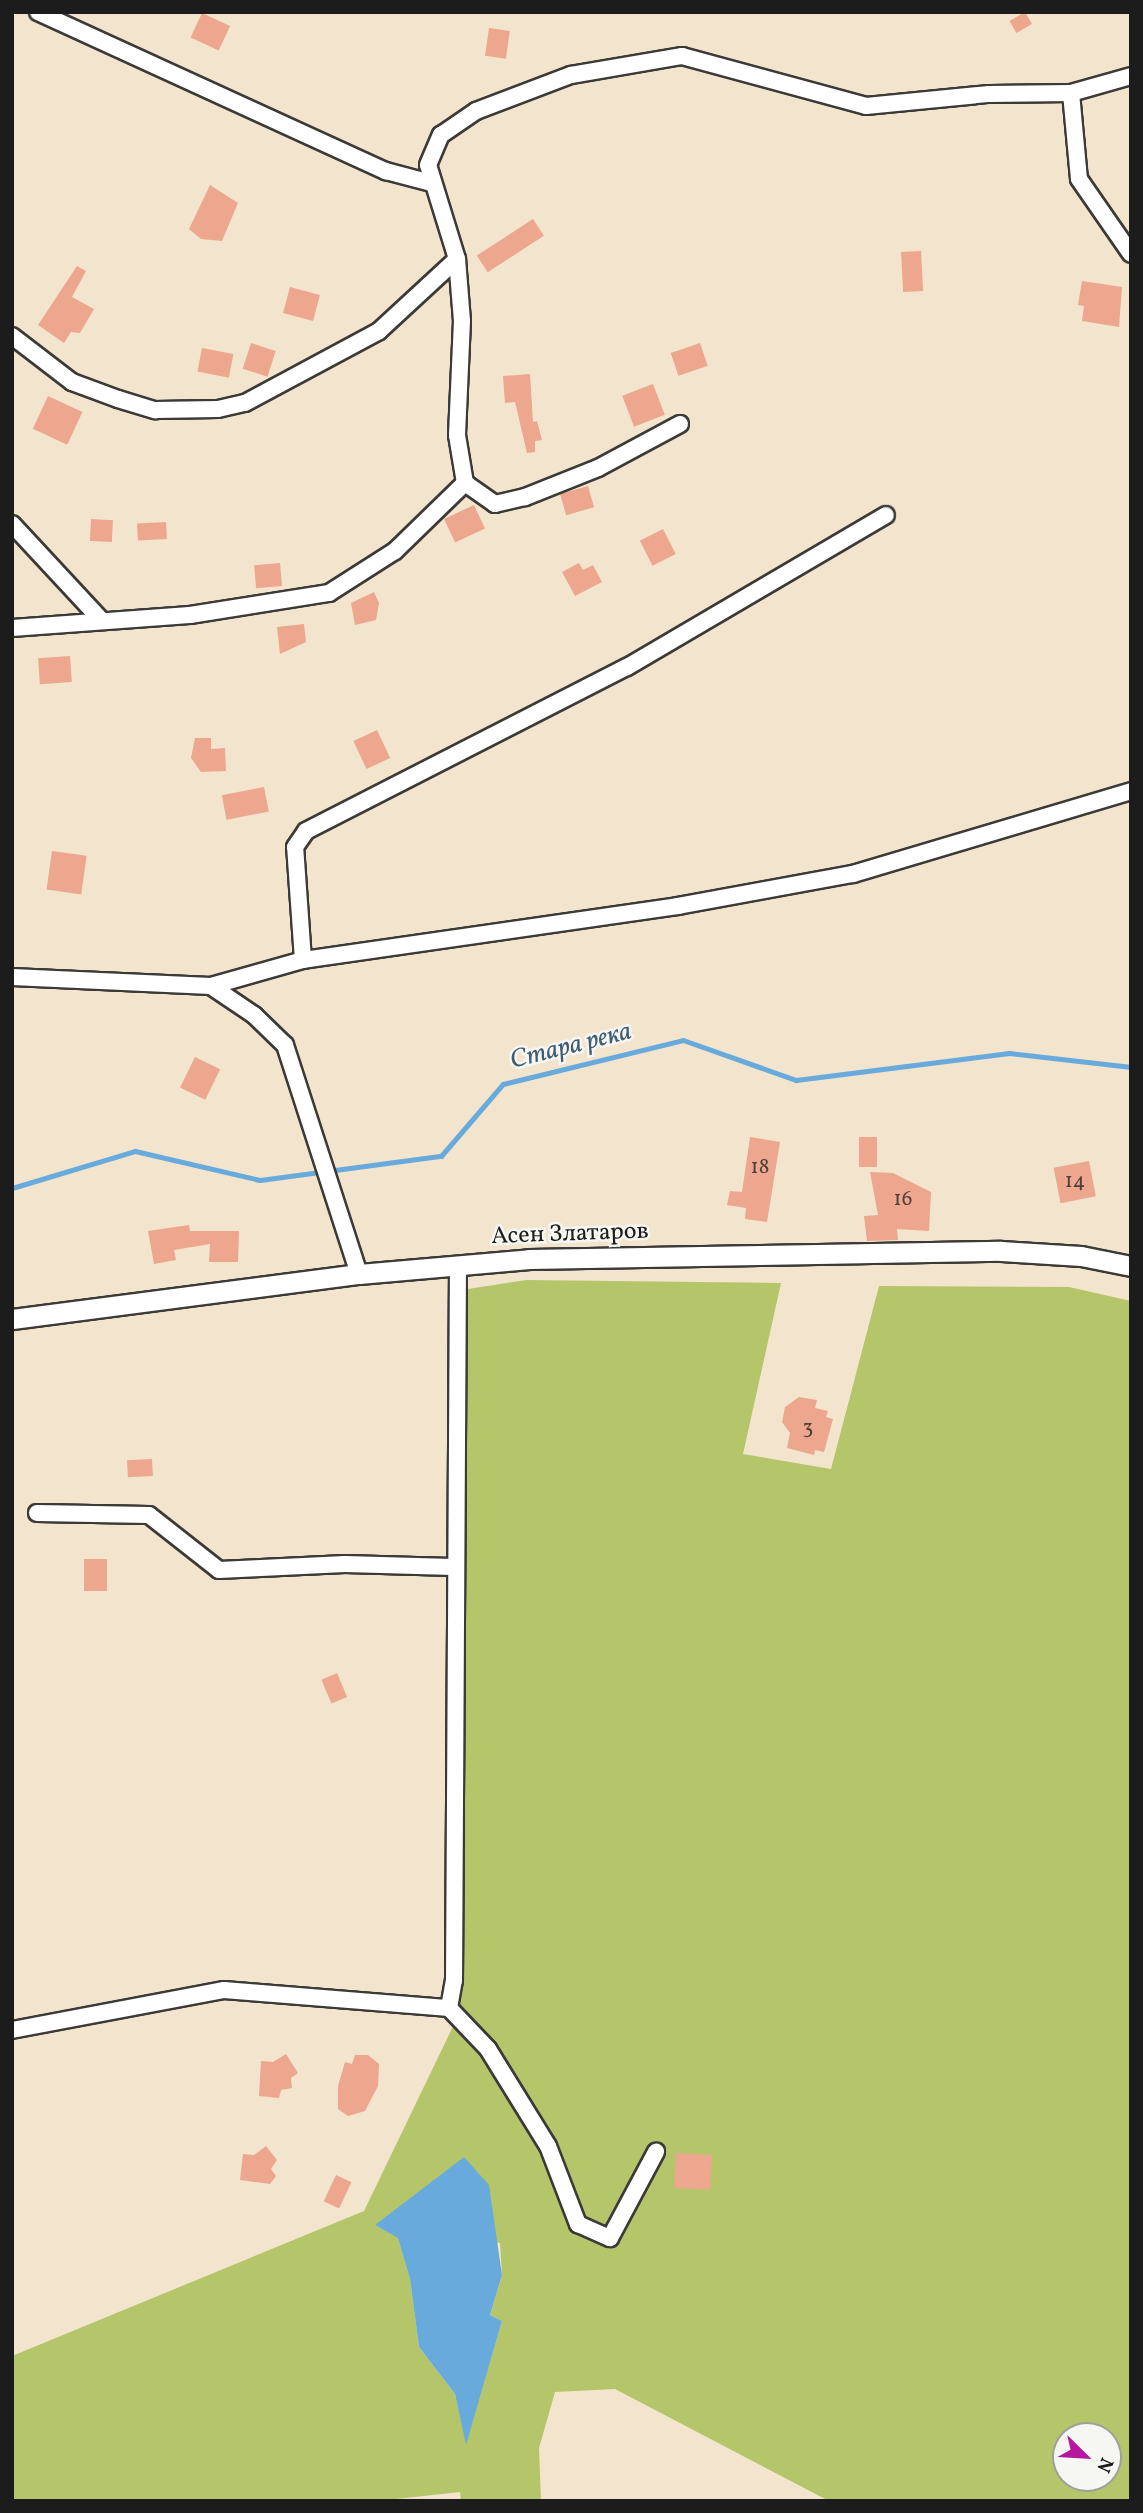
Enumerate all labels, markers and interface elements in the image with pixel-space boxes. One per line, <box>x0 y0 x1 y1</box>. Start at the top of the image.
water label: Стара река <box>507 1017 635 1077</box>
house number: 18 <box>751 1155 769 1181</box>
house number: 14 <box>1065 1169 1085 1195</box>
house number: 16 <box>894 1187 912 1213</box>
street label: Асен Златаров <box>491 1218 649 1252</box>
house number: 3 <box>803 1415 813 1441</box>
north arrow <box>1052 2422 1122 2492</box>
text: N <box>1090 2453 1119 2476</box>

